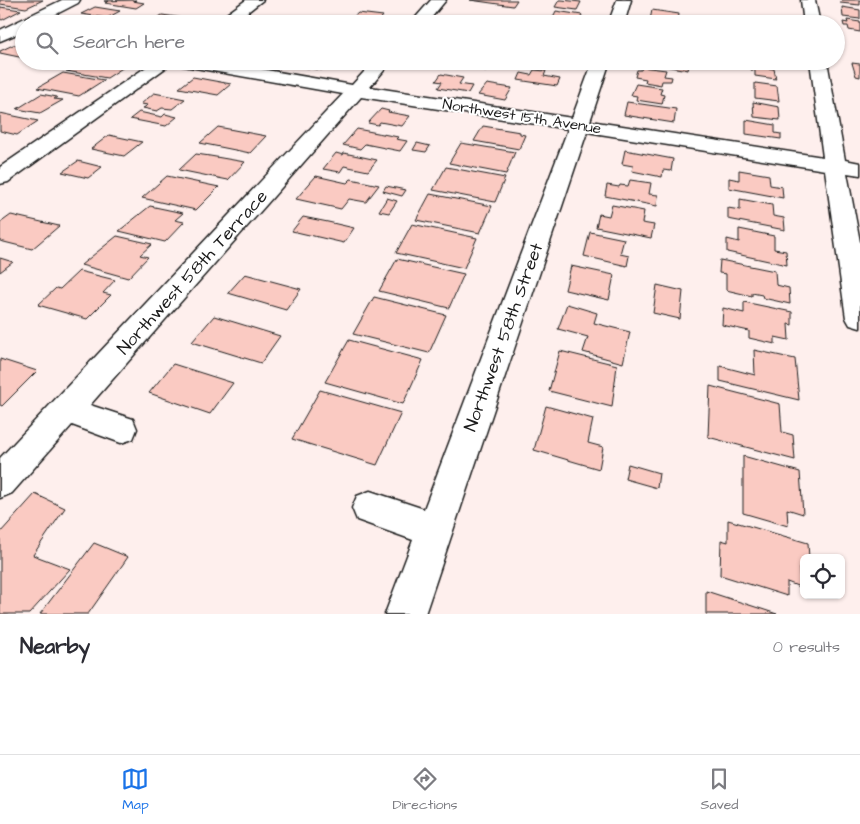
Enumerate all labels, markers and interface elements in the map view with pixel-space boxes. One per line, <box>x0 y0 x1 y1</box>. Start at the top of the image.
search box <box>15 15 845 70</box>
icon: search <box>33 29 61 57</box>
text: Search here <box>73 29 185 56</box>
street label: Northwest 15th Avenue <box>441 94 603 139</box>
street label: Northwest 58th Terrace <box>111 184 274 360</box>
street label: Northwest 58th Street <box>458 239 549 435</box>
map controls <box>800 554 845 599</box>
button: locate <box>800 554 845 599</box>
text: Nearby <box>20 632 90 661</box>
text: 0 results <box>773 636 840 658</box>
tab: Map <box>121 765 149 815</box>
tab: Directions <box>392 765 457 815</box>
tab: Saved <box>700 765 739 815</box>

